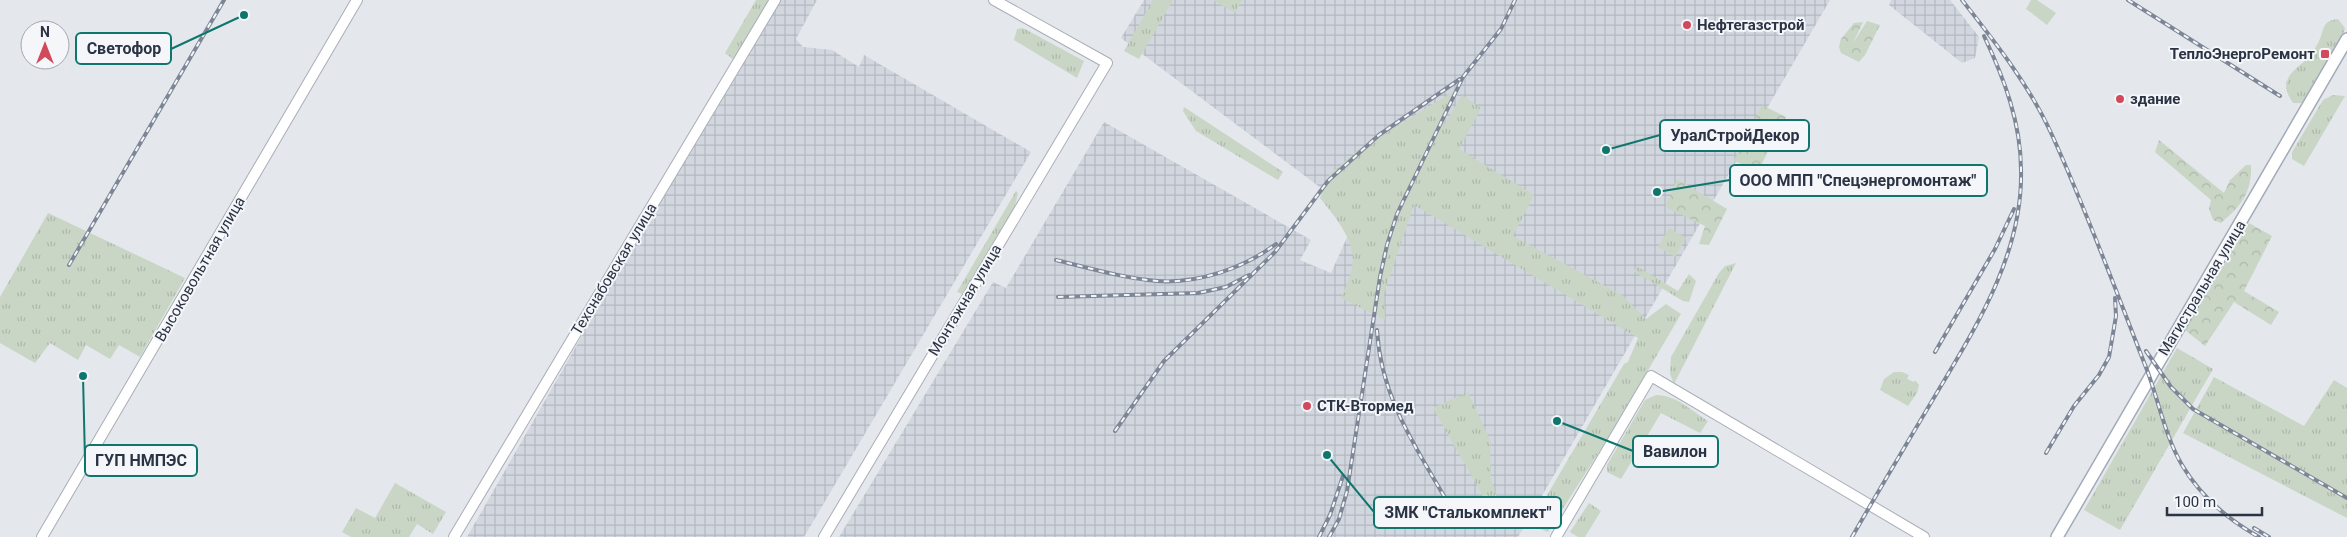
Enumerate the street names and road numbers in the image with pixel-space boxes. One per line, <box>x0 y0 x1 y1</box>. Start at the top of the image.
street label: Высоковольтная улица <box>151 193 249 345</box>
street label: Техснабовская улица <box>567 200 661 338</box>
street label: Магистральная улица <box>2154 217 2250 359</box>
street label: Монтажная улица <box>925 241 1005 359</box>

